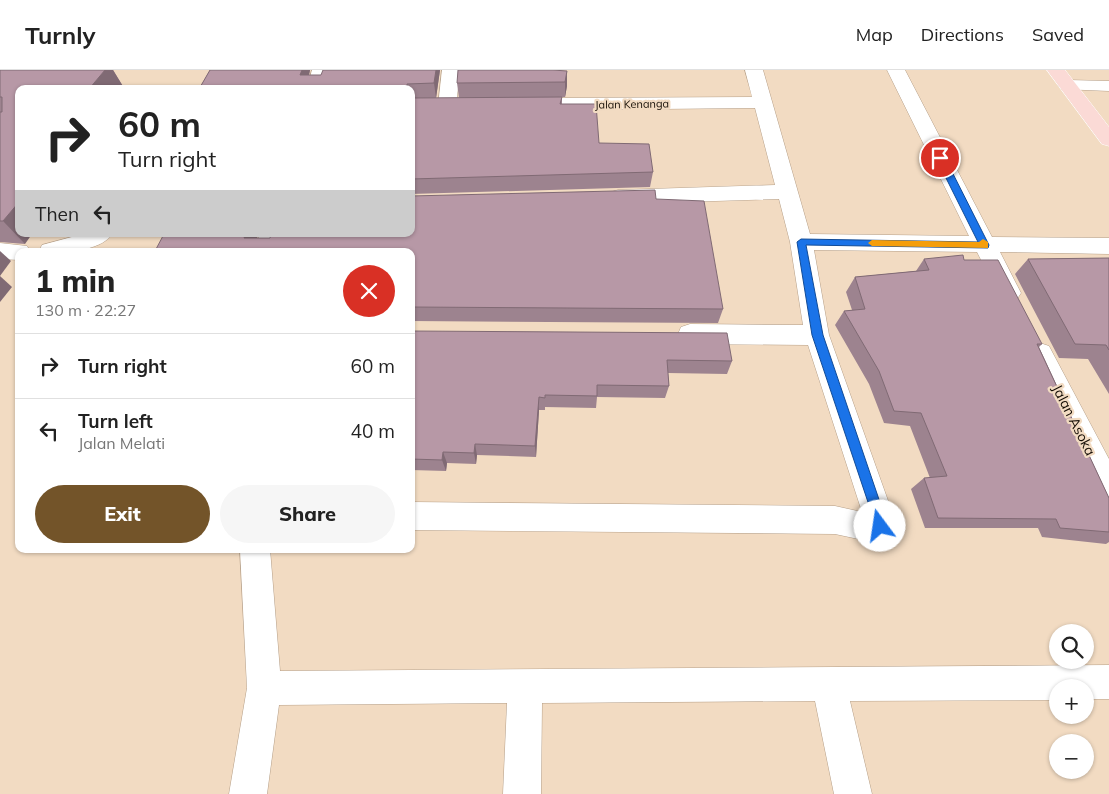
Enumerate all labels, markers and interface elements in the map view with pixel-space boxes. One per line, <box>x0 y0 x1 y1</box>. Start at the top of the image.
text: Turnly <box>25 20 96 50</box>
text: Map <box>856 23 893 46</box>
text: Directions <box>921 23 1004 46</box>
text: Saved <box>1032 23 1084 46</box>
street label: Jalan Kenanga <box>595 96 669 112</box>
text: 60 m <box>118 102 201 146</box>
icon: right <box>35 105 100 170</box>
pin <box>919 137 961 179</box>
icon: arrive <box>926 144 954 172</box>
text: Turn right <box>118 145 216 173</box>
icon: left <box>89 200 117 228</box>
text: Then <box>35 202 79 226</box>
text: 1 min <box>35 262 115 300</box>
button: close <box>343 265 395 317</box>
text: 130 m · 22:27 <box>35 300 136 320</box>
icon: right <box>35 352 63 380</box>
text: Turn right <box>78 354 167 378</box>
text: 60 m <box>351 354 395 378</box>
street label: Jalan Asoka <box>1048 381 1100 459</box>
text: Turn left <box>78 409 153 433</box>
icon: left <box>35 417 63 445</box>
text: 40 m <box>351 419 395 443</box>
text: Jalan Melati <box>78 433 165 453</box>
button: Exit <box>35 485 210 543</box>
button: Share <box>220 485 395 543</box>
position arrow <box>853 499 905 551</box>
map controls <box>1049 624 1094 779</box>
button: search <box>1049 624 1094 669</box>
button: + <box>1049 679 1094 724</box>
button: − <box>1049 734 1094 779</box>

